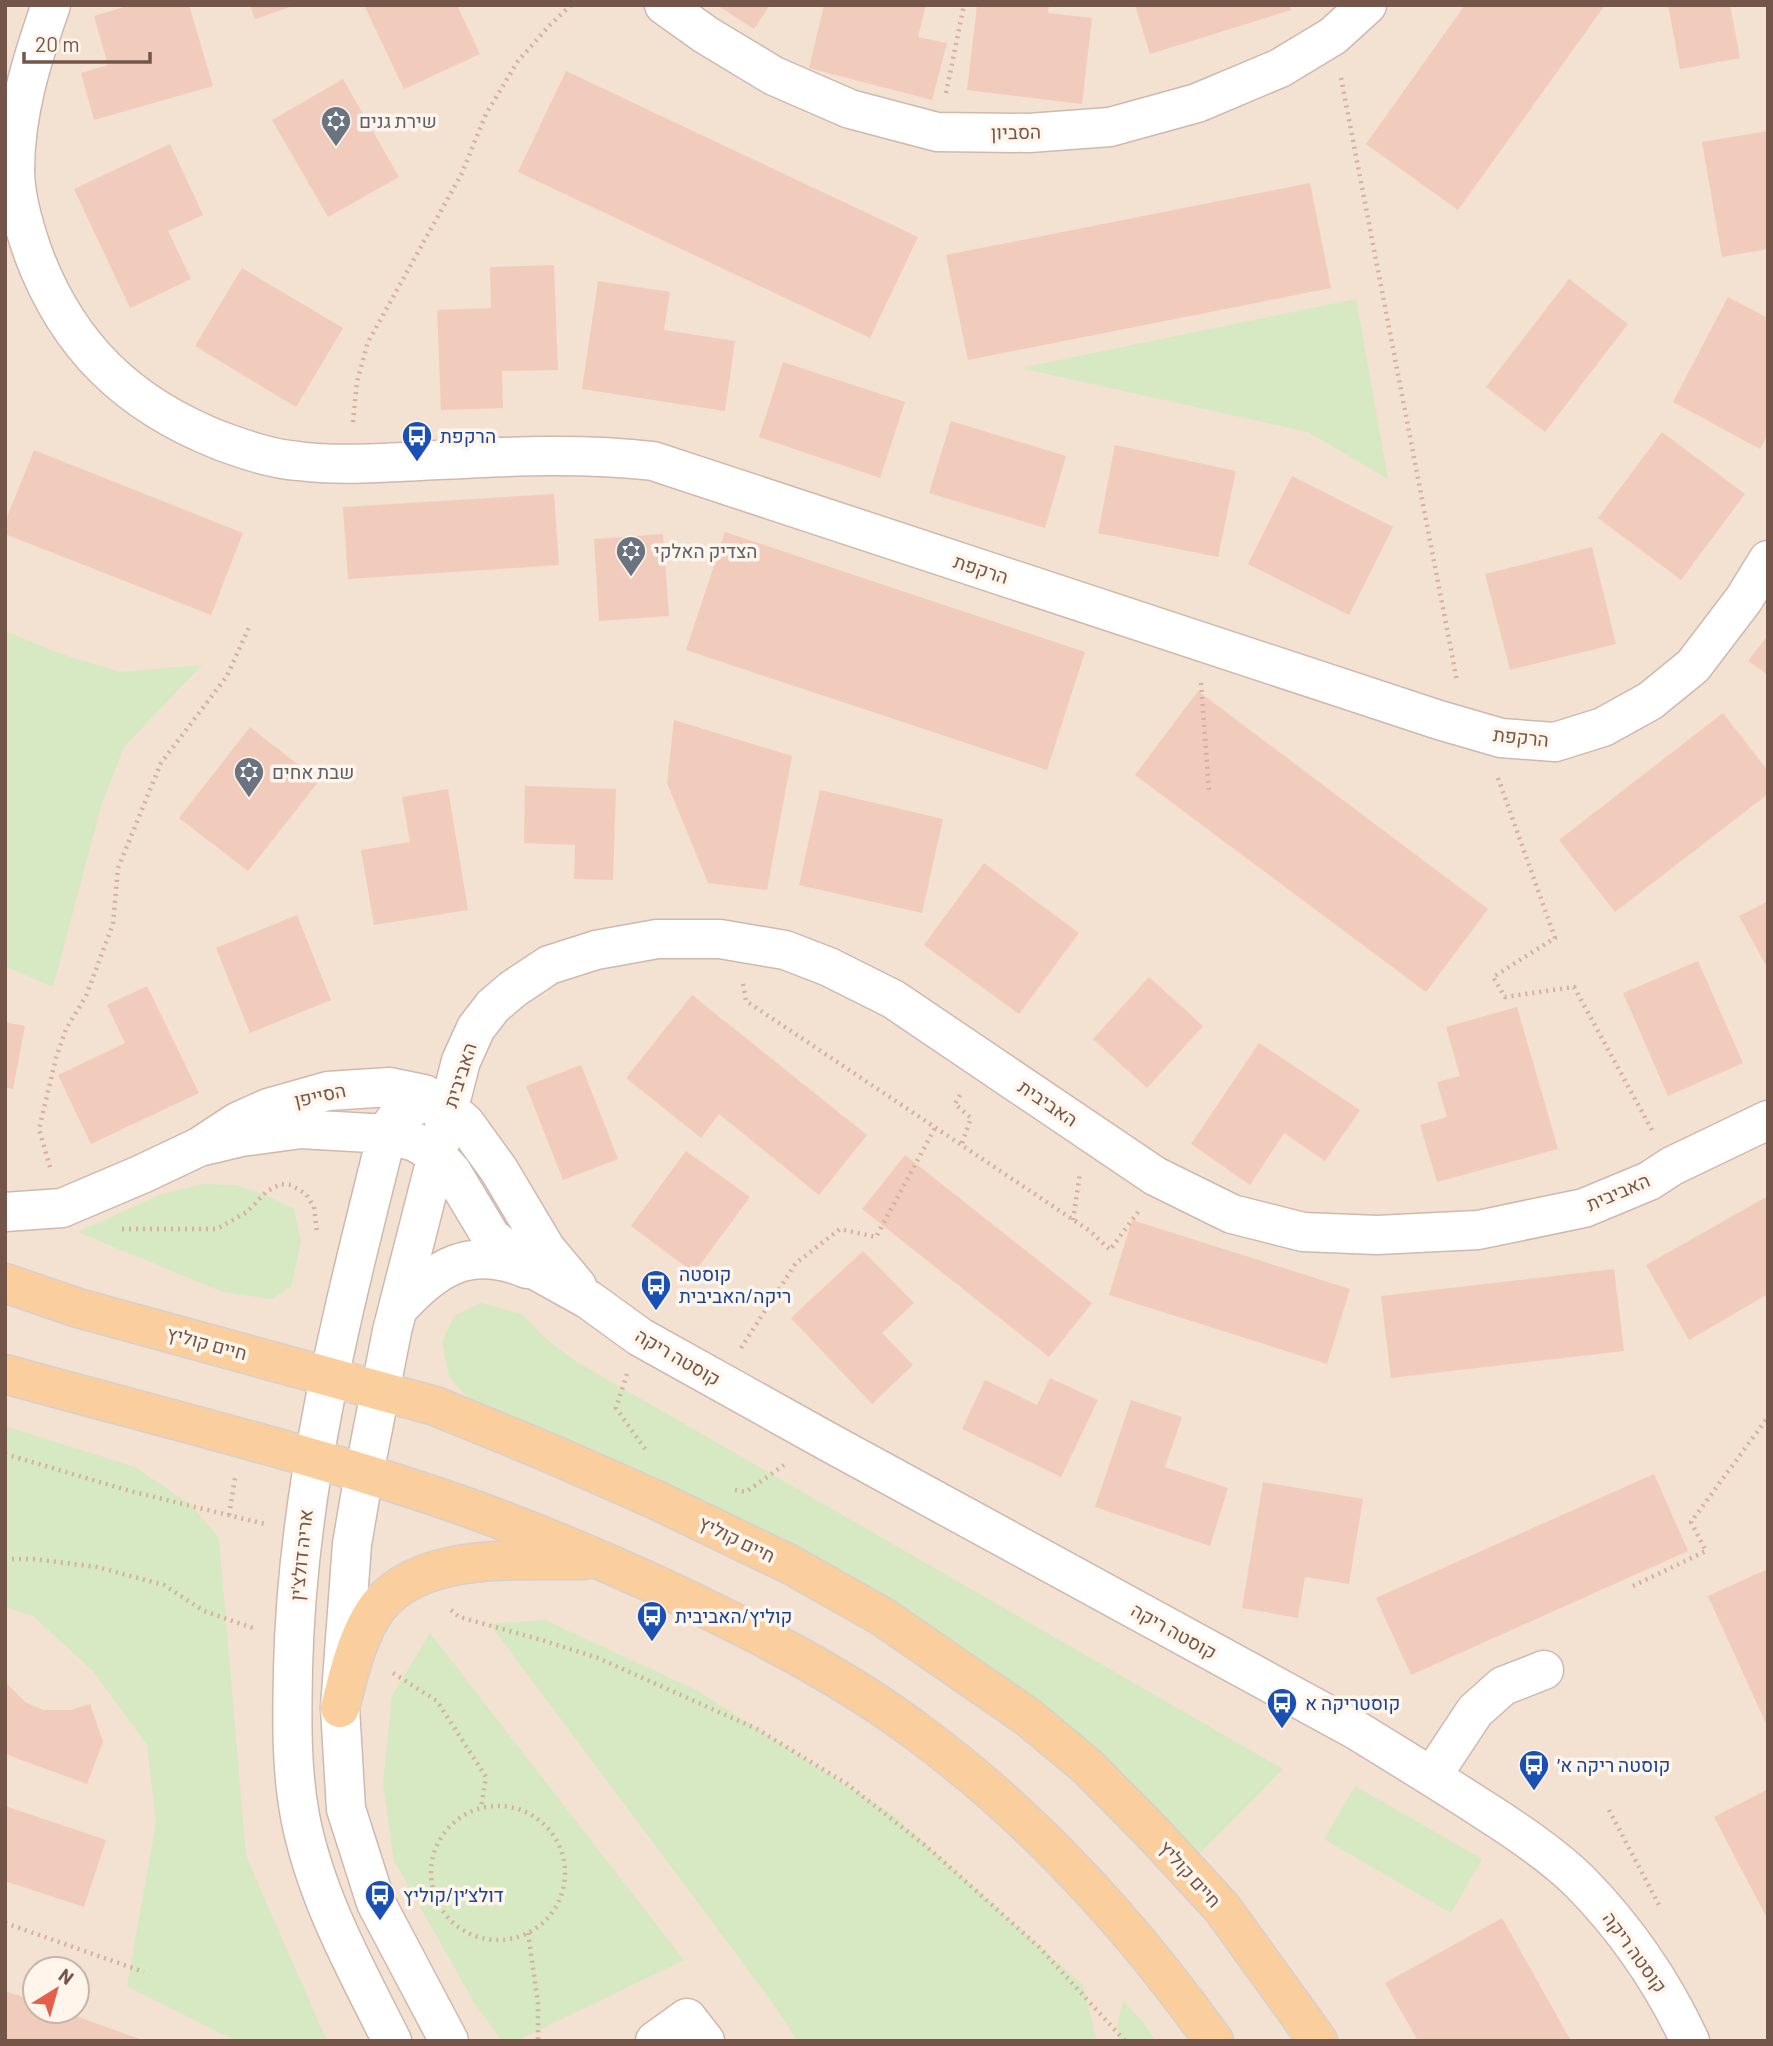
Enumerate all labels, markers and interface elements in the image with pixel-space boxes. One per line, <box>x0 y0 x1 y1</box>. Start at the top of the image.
scale bar <box>24 21 150 65</box>
text: 20 m <box>35 31 80 56</box>
synagogue icon: שירת גנים <box>319 104 353 148</box>
place label: שירת גנים <box>359 109 437 132</box>
street label: הסביון <box>991 120 1041 143</box>
bus stop icon: הרקפת <box>400 419 434 463</box>
place label: הרקפת <box>440 424 496 447</box>
synagogue icon: הצדיק האלקי <box>614 534 648 578</box>
place label: הצדיק האלקי <box>654 539 757 562</box>
street label: הרקפת <box>951 549 1011 588</box>
street label: הרקפת <box>1492 722 1550 751</box>
synagogue icon: שבת אחים <box>232 755 266 799</box>
place label: שבת אחים <box>272 760 354 783</box>
street label: האביבית <box>438 1040 481 1110</box>
street label: האביבית <box>1014 1074 1082 1131</box>
street label: הסייפן <box>292 1078 348 1111</box>
street label: האביבית <box>1583 1168 1653 1215</box>
place label: קוסטה ריקה/האביבית <box>679 1262 791 1307</box>
bus stop icon: קוסטה ריקה/האביבית <box>639 1268 673 1312</box>
street label: חיים קוליץ <box>165 1321 250 1364</box>
street label: קוסטה ריקה <box>632 1323 725 1390</box>
street label: אריה דולצ'ין <box>284 1508 317 1602</box>
street label: חיים קוליץ <box>695 1510 779 1567</box>
street label: קוסטה ריקה <box>1127 1598 1221 1663</box>
bus stop icon: קוליץ/האביבית <box>635 1599 669 1643</box>
place label: קוליץ/האביבית <box>675 1604 792 1627</box>
bus stop icon: קוסטריקה א <box>1265 1686 1299 1730</box>
place label: קוסטריקה א <box>1305 1691 1400 1714</box>
bus stop icon: קוסטה ריקה א׳ <box>1517 1748 1551 1792</box>
place label: קוסטה ריקה א׳ <box>1557 1753 1670 1776</box>
street label: חיים קוליץ <box>1154 1836 1226 1912</box>
bus stop icon: דולצ׳ין/קוליץ <box>363 1878 397 1922</box>
place label: דולצ׳ין/קוליץ <box>403 1883 504 1906</box>
street label: קוסטה ריקה <box>1598 1907 1672 1997</box>
north arrow <box>21 1955 91 2025</box>
text: N <box>55 1963 79 1989</box>

